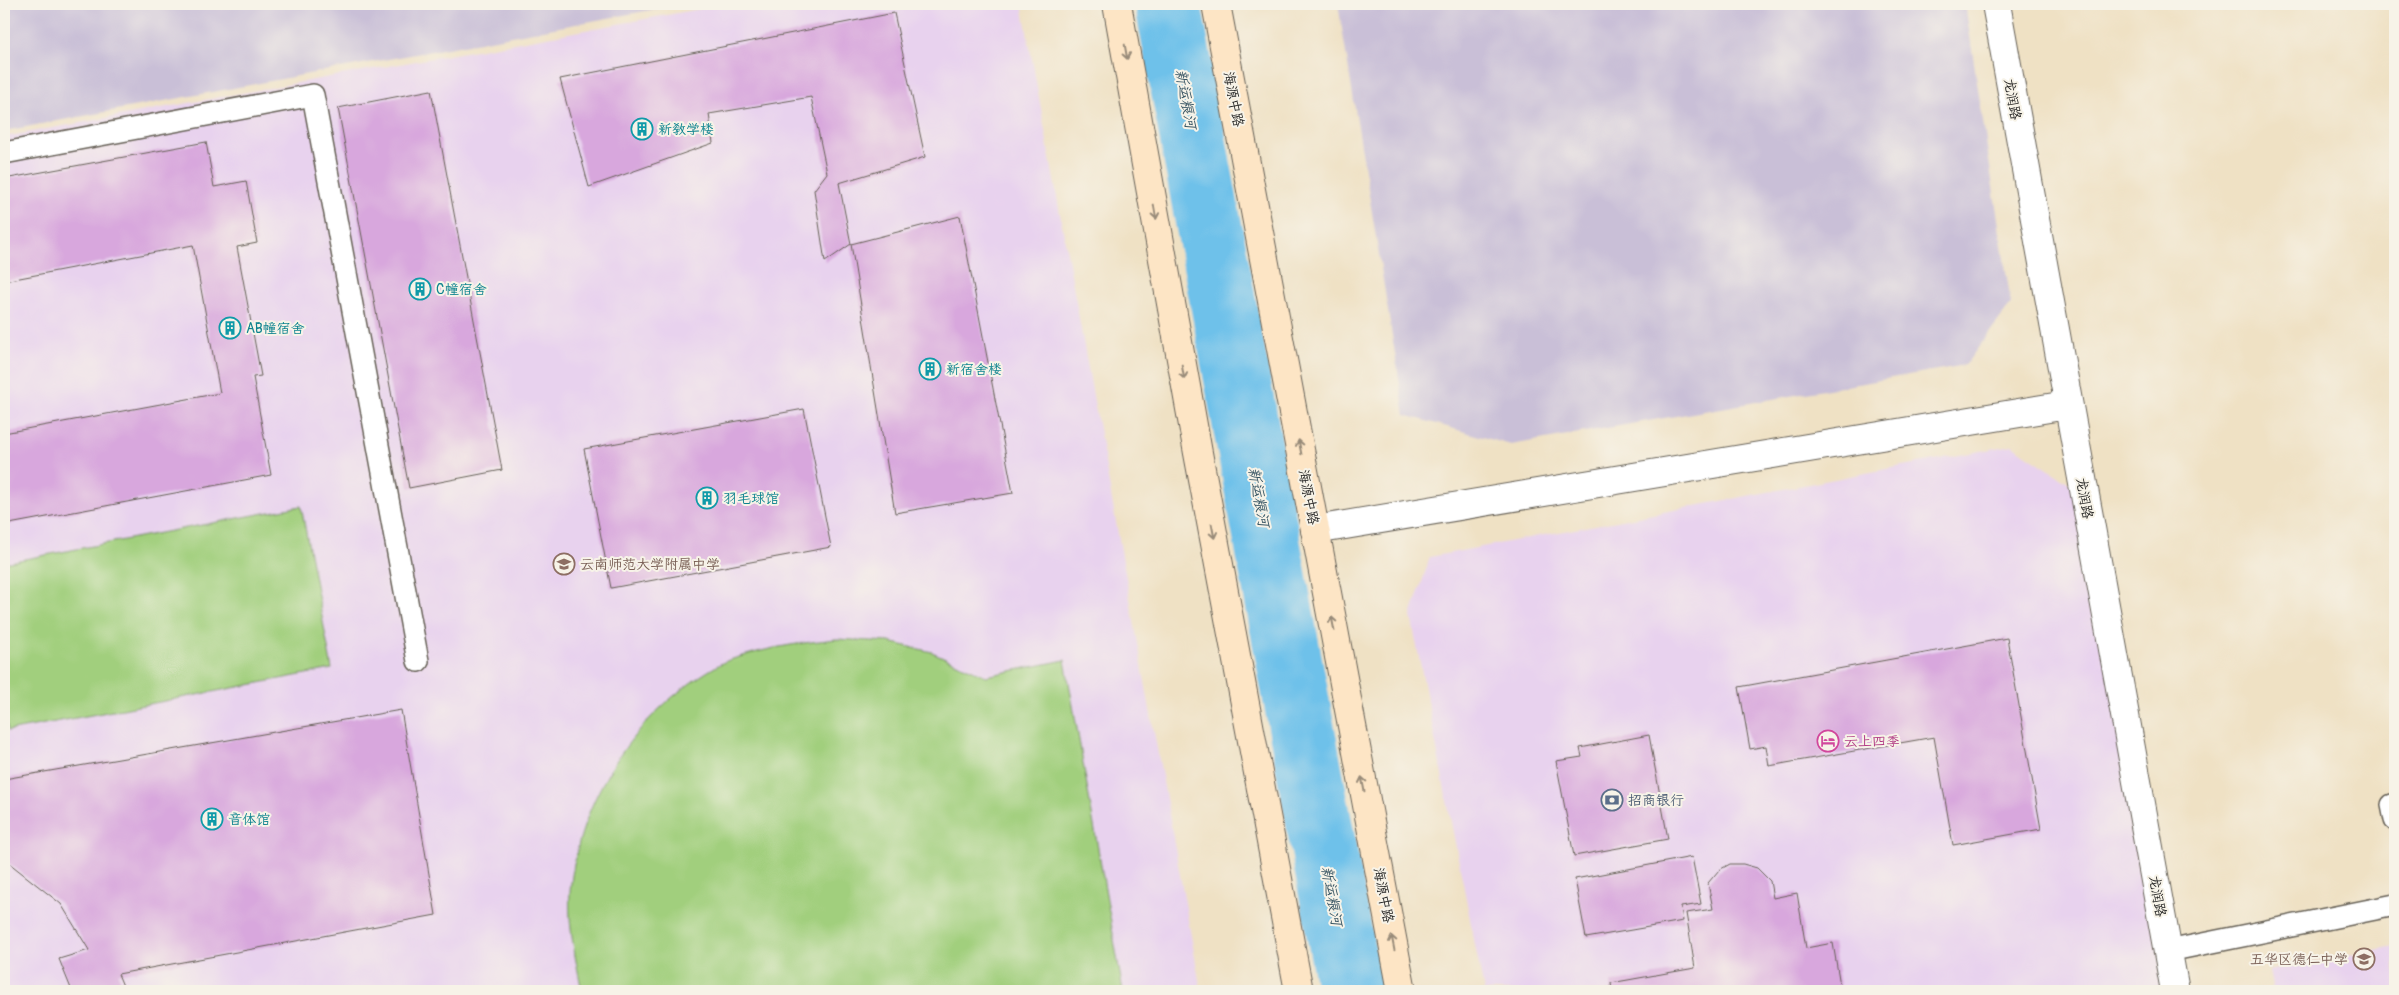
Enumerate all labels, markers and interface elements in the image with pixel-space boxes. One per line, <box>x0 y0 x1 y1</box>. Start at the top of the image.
one-way arrow <box>1121 43 1131 59</box>
water label: 新运粮河 <box>1171 68 1201 133</box>
street label: 海源中路 <box>1220 70 1247 128</box>
street label: 龙润路 <box>2000 77 2025 121</box>
building icon: 新教学楼 <box>630 117 654 141</box>
place label: 新教学楼 <box>658 121 714 138</box>
one-way arrow <box>1150 203 1160 219</box>
building icon: C幢宿舍 <box>408 277 432 301</box>
place label: C幢宿舍 <box>436 281 487 298</box>
building icon: AB幢宿舍 <box>218 316 242 340</box>
place label: AB幢宿舍 <box>246 320 305 337</box>
building icon: 新宿舍楼 <box>918 357 942 381</box>
place label: 新宿舍楼 <box>946 361 1002 378</box>
one-way arrow <box>1179 363 1189 379</box>
one-way arrow <box>1294 439 1304 455</box>
water label: 新运粮河 <box>1244 466 1274 531</box>
street label: 海源中路 <box>1295 468 1322 526</box>
street label: 龙润路 <box>2072 476 2097 520</box>
building icon: 羽毛球馆 <box>695 486 719 510</box>
place label: 羽毛球馆 <box>723 490 779 507</box>
one-way arrow <box>1208 523 1218 539</box>
school or university icon: 云南师范大学附属中学 <box>552 552 576 576</box>
place label: 云南师范大学附属中学 <box>580 556 720 573</box>
one-way arrow <box>1327 616 1337 632</box>
hotel icon: 云上四季 <box>1816 729 1840 753</box>
place label: 云上四季 <box>1844 733 1900 750</box>
one-way arrow <box>1357 776 1367 792</box>
bank icon: 招商银行 <box>1600 788 1624 812</box>
place label: 招商银行 <box>1628 792 1684 809</box>
building icon: 音体馆 <box>200 807 224 831</box>
place label: 音体馆 <box>228 811 270 828</box>
water label: 新运粮河 <box>1317 865 1347 930</box>
street label: 海源中路 <box>1370 866 1397 924</box>
street label: 龙润路 <box>2145 874 2170 918</box>
one-way arrow <box>1387 936 1397 952</box>
school or university icon: 五华区德仁中学 <box>2352 947 2376 971</box>
place label: 五华区德仁中学 <box>2250 951 2348 968</box>

